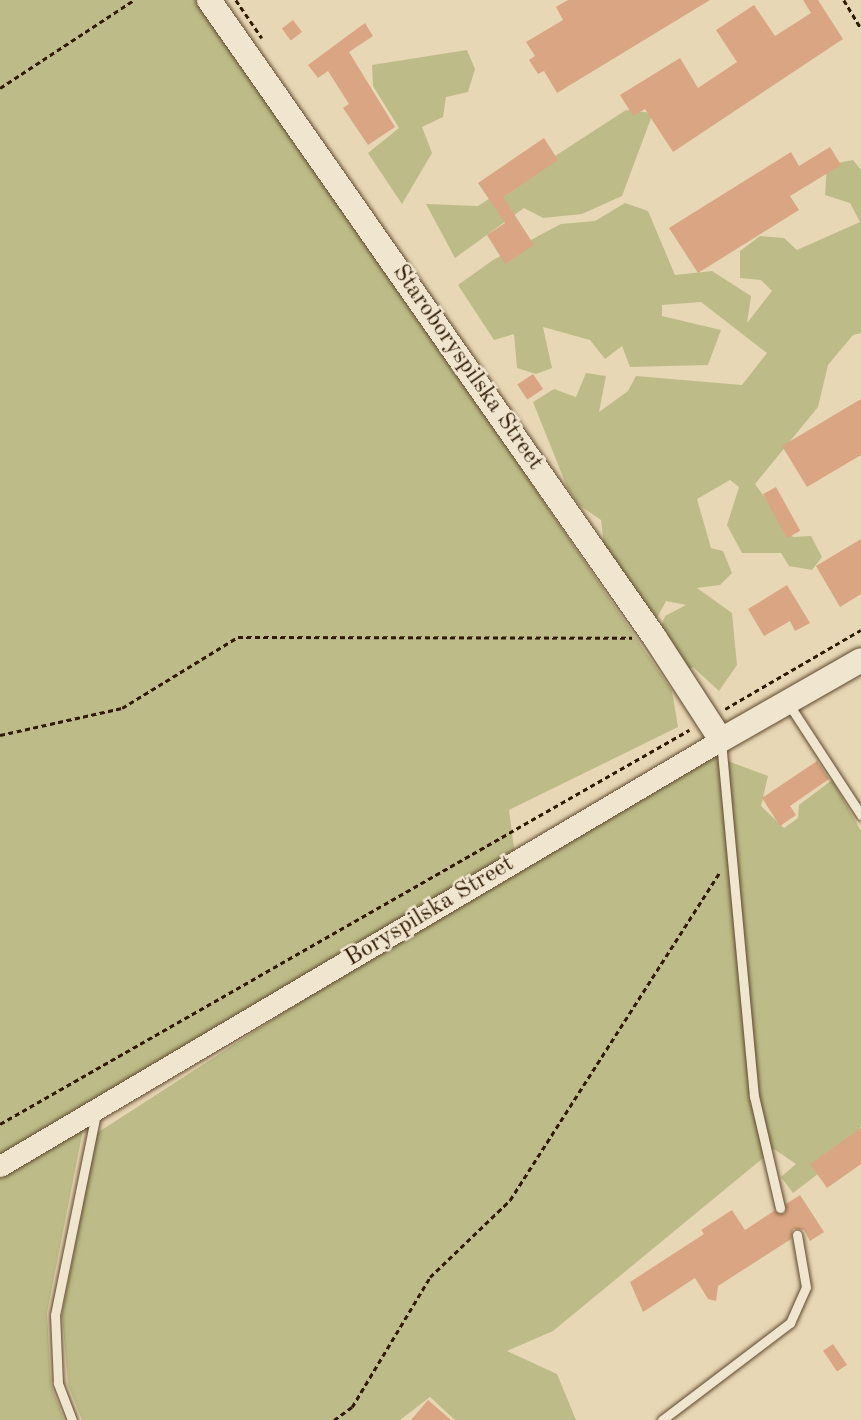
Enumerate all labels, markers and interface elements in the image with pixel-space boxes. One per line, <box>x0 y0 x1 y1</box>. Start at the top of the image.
street label: Staroboryspilska Street <box>385 260 549 476</box>
street label: Boryspilska Street <box>340 850 520 974</box>

